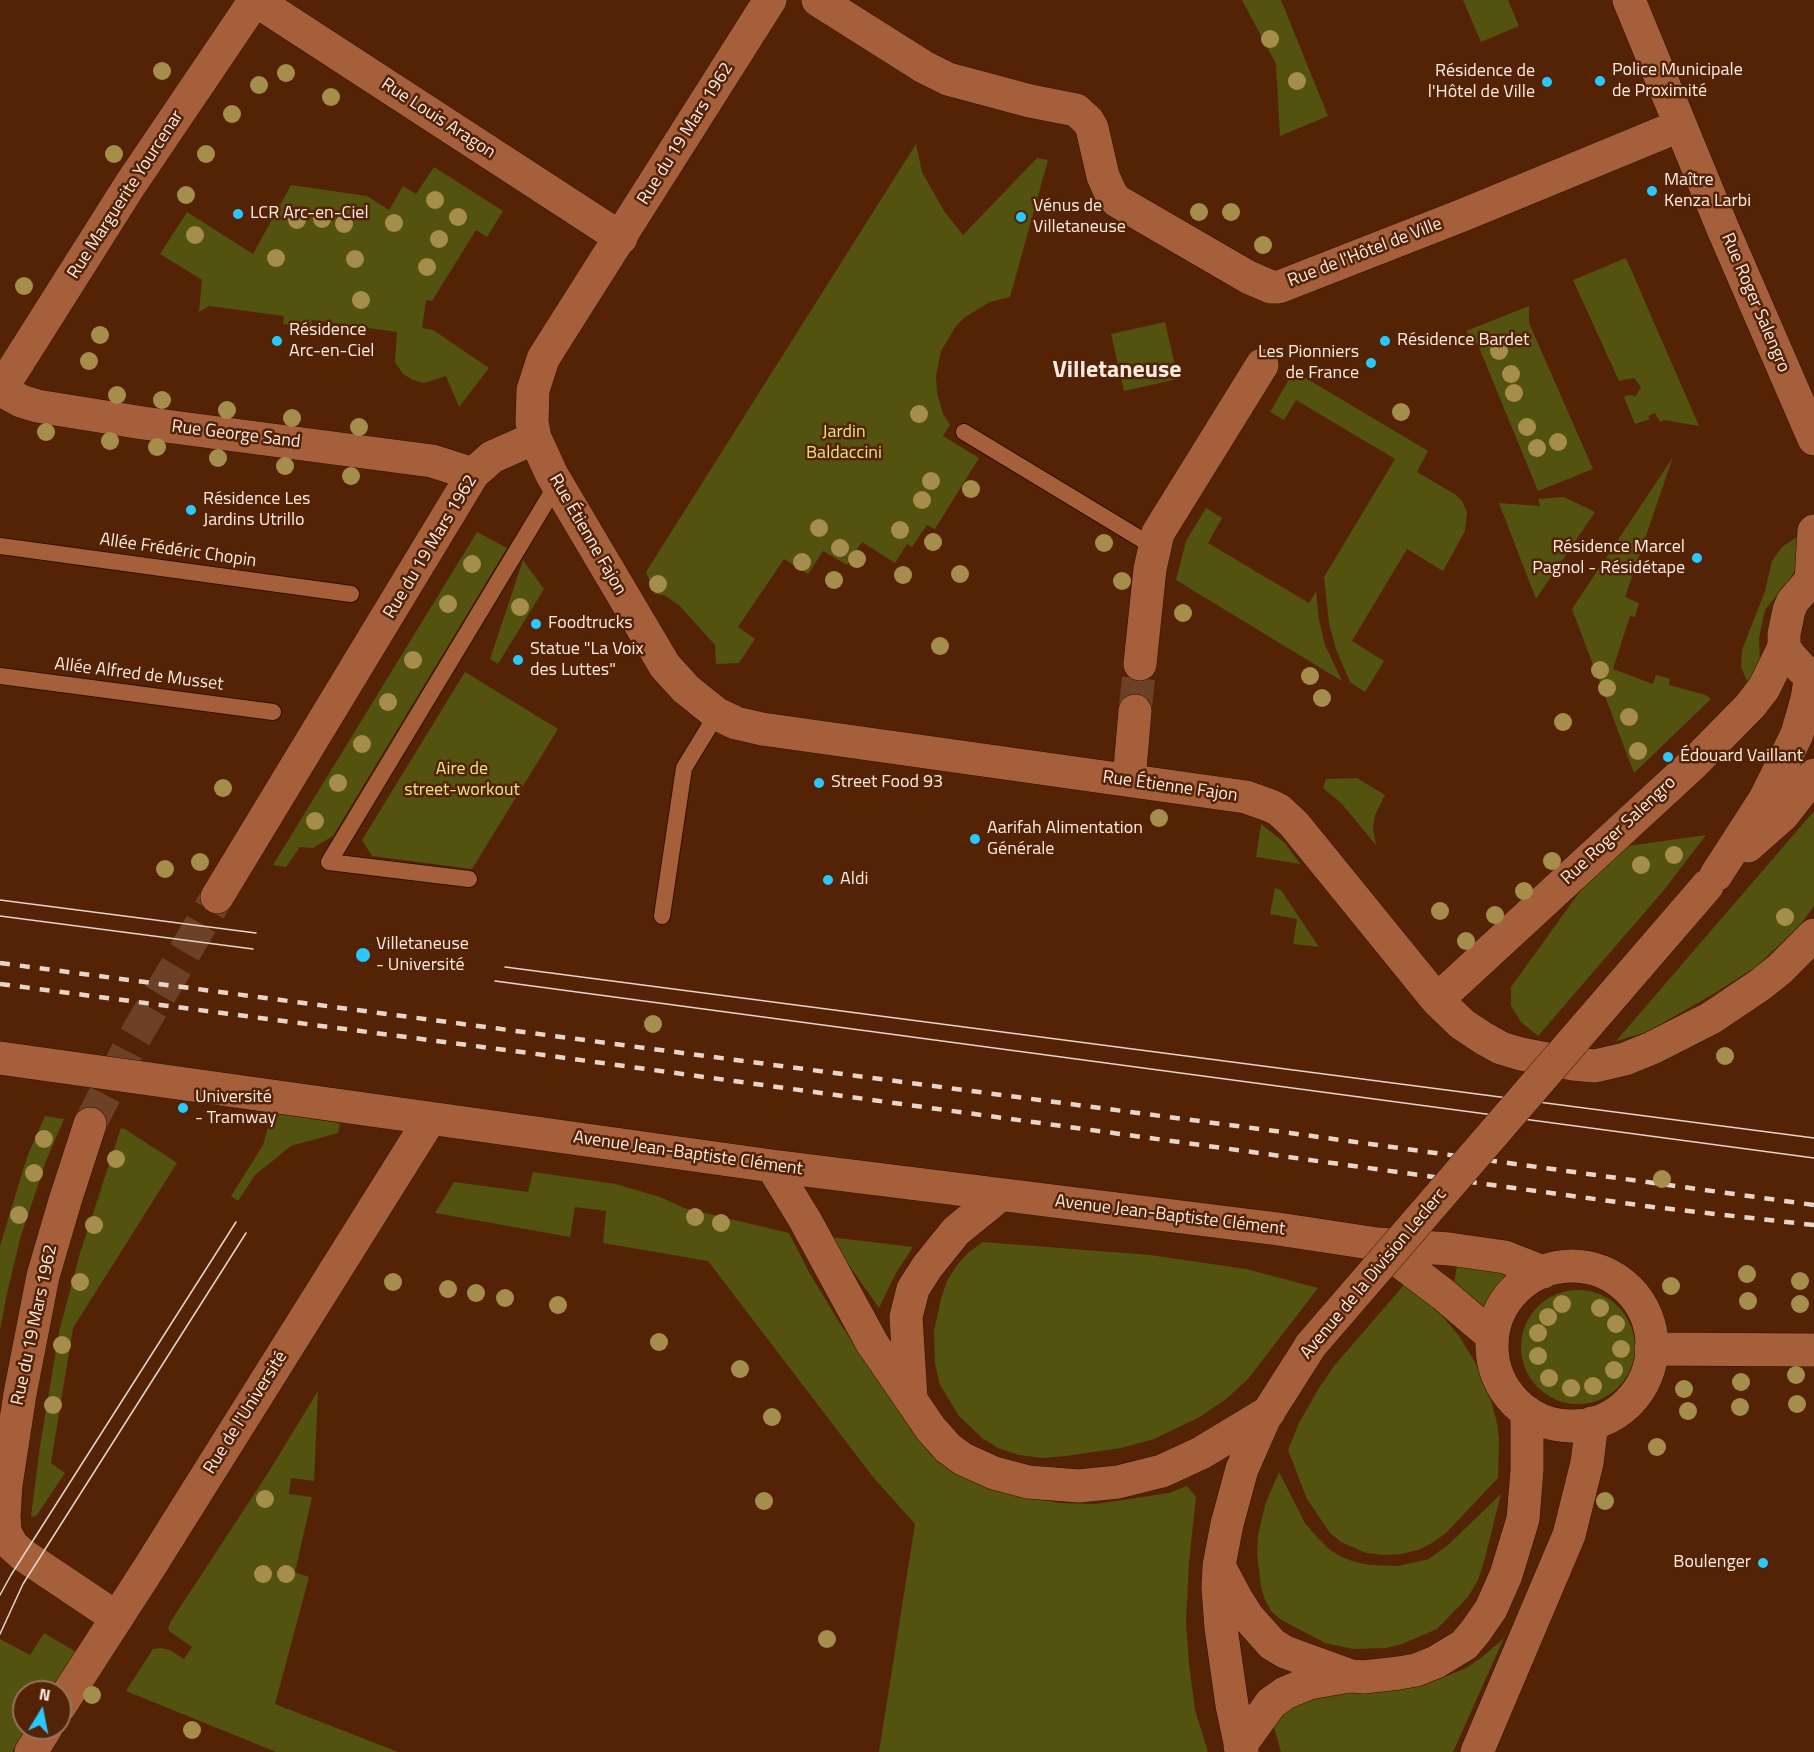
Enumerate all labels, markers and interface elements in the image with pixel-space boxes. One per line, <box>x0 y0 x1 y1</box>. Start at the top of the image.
street label: Rue du 19 Mars 1962 <box>633 59 739 209</box>
place label: Police Municipale de Proximité <box>1612 60 1743 103</box>
place label: Résidence de l'Hôtel de Ville <box>1428 61 1535 104</box>
street label: Rue Louis Aragon <box>377 74 499 164</box>
marker: Police Municipale de Proximité <box>1593 74 1607 88</box>
marker: Résidence de l'Hôtel de Ville <box>1540 75 1554 89</box>
street label: Rue Marguerite Yourcenar <box>63 107 189 283</box>
place label: Maître Kenza Larbi <box>1664 170 1751 213</box>
marker: Maître Kenza Larbi <box>1645 184 1659 198</box>
place label: Vénus de Villetaneuse <box>1033 196 1126 238</box>
place label: LCR Arc-en-Ciel <box>250 203 369 225</box>
marker: LCR Arc-en-Ciel <box>231 207 245 221</box>
marker: Vénus de Villetaneuse <box>1014 210 1028 224</box>
street label: Rue de l'Hôtel de Ville <box>1285 214 1445 292</box>
street label: Rue Roger Salengro <box>1716 230 1794 376</box>
place label: Résidence Arc-en-Ciel <box>289 320 374 362</box>
place label: Résidence Bardet <box>1397 330 1529 352</box>
marker: Résidence Arc-en-Ciel <box>270 334 284 348</box>
marker: Résidence Bardet <box>1378 334 1392 348</box>
place label: Les Pionniers de France <box>1258 342 1359 385</box>
marker: Les Pionniers de France <box>1364 356 1378 370</box>
district label: Villetaneuse <box>1052 357 1182 385</box>
street label: Rue George Sand <box>170 416 302 454</box>
park label: Jardin Baldaccini <box>806 422 882 464</box>
street label: Rue du 19 Mars 1962 <box>380 471 482 623</box>
street label: Rue Étienne Fajon <box>544 471 630 599</box>
place label: Résidence Les Jardins Utrillo <box>203 489 310 532</box>
marker: Résidence Les Jardins Utrillo <box>184 503 198 517</box>
street label: Allée Frédéric Chopin <box>98 529 258 573</box>
place label: Résidence Marcel Pagnol - Résidétape <box>1532 537 1685 580</box>
marker: Résidence Marcel Pagnol - Résidétape <box>1690 551 1704 565</box>
place label: Foodtrucks <box>548 613 633 635</box>
marker: Foodtrucks <box>529 617 543 631</box>
place label: Statue "La Voix des Luttes" <box>530 639 644 682</box>
marker: Statue "La Voix des Luttes" <box>511 653 525 667</box>
street label: Allée Alfred de Musset <box>53 654 225 696</box>
place label: Édouard Vaillant <box>1680 746 1803 768</box>
marker: Édouard Vaillant <box>1661 750 1675 764</box>
park label: Aire de street-workout <box>404 759 520 802</box>
street label: Rue Étienne Fajon <box>1101 767 1239 807</box>
place label: Street Food 93 <box>831 772 943 794</box>
street label: Rue Roger Salengro <box>1557 772 1681 890</box>
marker: Street Food 93 <box>812 776 826 790</box>
place label: Aarifah Alimentation Générale <box>987 818 1143 860</box>
marker: Aarifah Alimentation Générale <box>968 832 982 846</box>
place label: Aldi <box>840 869 868 891</box>
marker: Aldi <box>821 873 835 887</box>
place label: Villetaneuse - Université <box>376 934 469 976</box>
marker: Villetaneuse - Université <box>354 946 372 964</box>
place label: Université - Tramway <box>195 1087 276 1130</box>
marker: Université - Tramway <box>176 1101 190 1115</box>
street label: Avenue Jean-Baptiste Clément <box>572 1127 804 1181</box>
street label: Avenue de la Division Leclerc <box>1296 1184 1452 1364</box>
street label: Avenue Jean-Baptiste Clément <box>1054 1191 1286 1241</box>
street label: Rue du 19 Mars 1962 <box>7 1243 63 1407</box>
street label: Rue de l'Université <box>200 1348 292 1478</box>
place label: Boulenger <box>1673 1552 1751 1574</box>
marker: Boulenger <box>1756 1556 1770 1570</box>
north arrow <box>12 1680 72 1740</box>
text: N <box>37 1681 52 1707</box>

